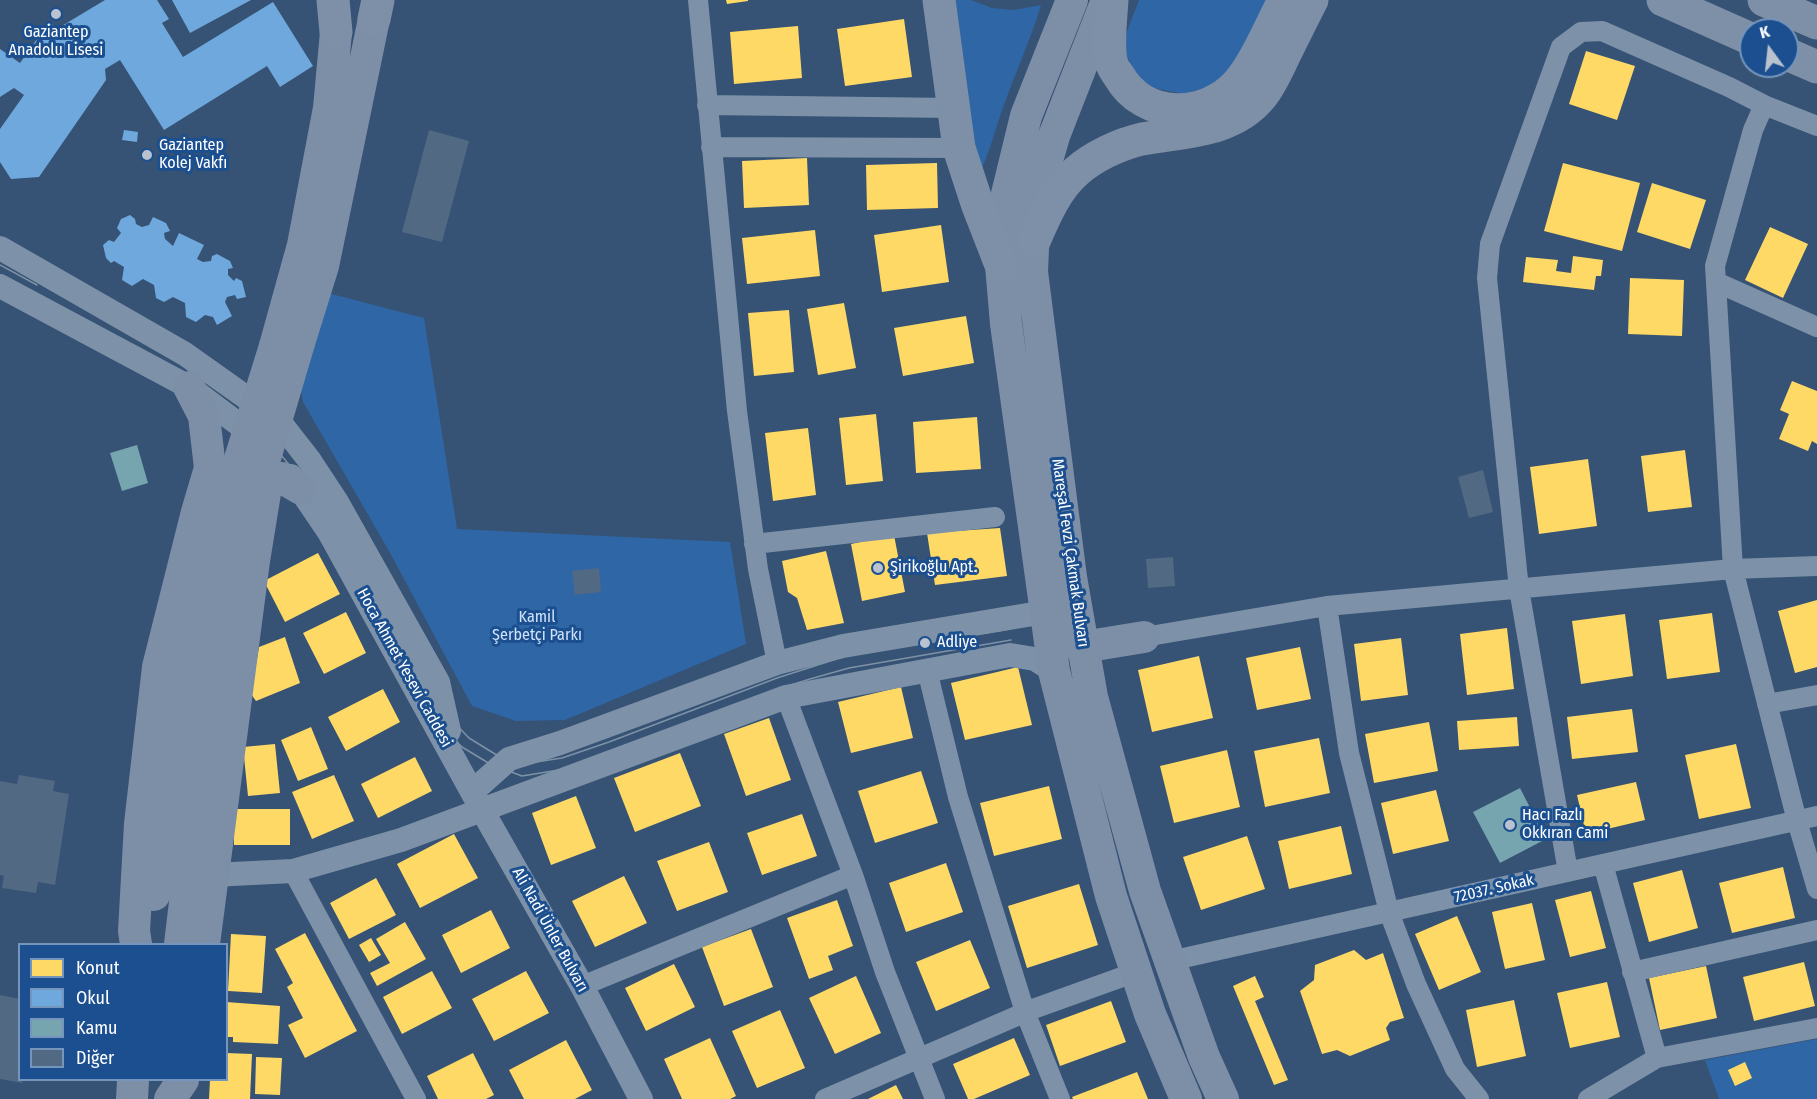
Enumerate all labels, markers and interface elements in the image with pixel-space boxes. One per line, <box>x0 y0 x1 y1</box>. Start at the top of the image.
marker: Gaziantep Anadolu Lisesi <box>49 7 63 21</box>
north arrow <box>1739 18 1799 78</box>
text: K <box>1758 22 1772 42</box>
place label: Gaziantep Anadolu Lisesi <box>9 23 103 61</box>
place label: Gaziantep Kolej Vakfı <box>159 136 227 174</box>
marker: Gaziantep Kolej Vakfı <box>140 148 154 162</box>
street label: Mareşal Fevzi Çakmak Bulvarı <box>1047 457 1093 649</box>
place label: Şirikoğlu Apt. <box>890 558 977 578</box>
marker: Şirikoğlu Apt. <box>871 561 885 575</box>
street label: Hoca Ahmet Yesevi Caddesi <box>352 585 456 751</box>
park label: Kamil Şerbetçi Parkı <box>492 608 582 646</box>
place label: Adliye <box>937 633 977 653</box>
marker: Adliye <box>918 636 932 650</box>
place label: Hacı Fazlı Okkıran Cami <box>1522 806 1608 844</box>
marker: Hacı Fazlı Okkıran Cami <box>1503 818 1517 832</box>
street label: Ali Nadi Ünler Bulvarı <box>508 865 592 995</box>
street label: 72037. Sokak <box>1452 871 1536 907</box>
legend <box>18 943 228 1081</box>
text: Konut <box>76 957 120 979</box>
text: Okul <box>76 987 110 1009</box>
text: Kamu <box>76 1017 117 1039</box>
text: Diğer <box>76 1047 114 1069</box>

